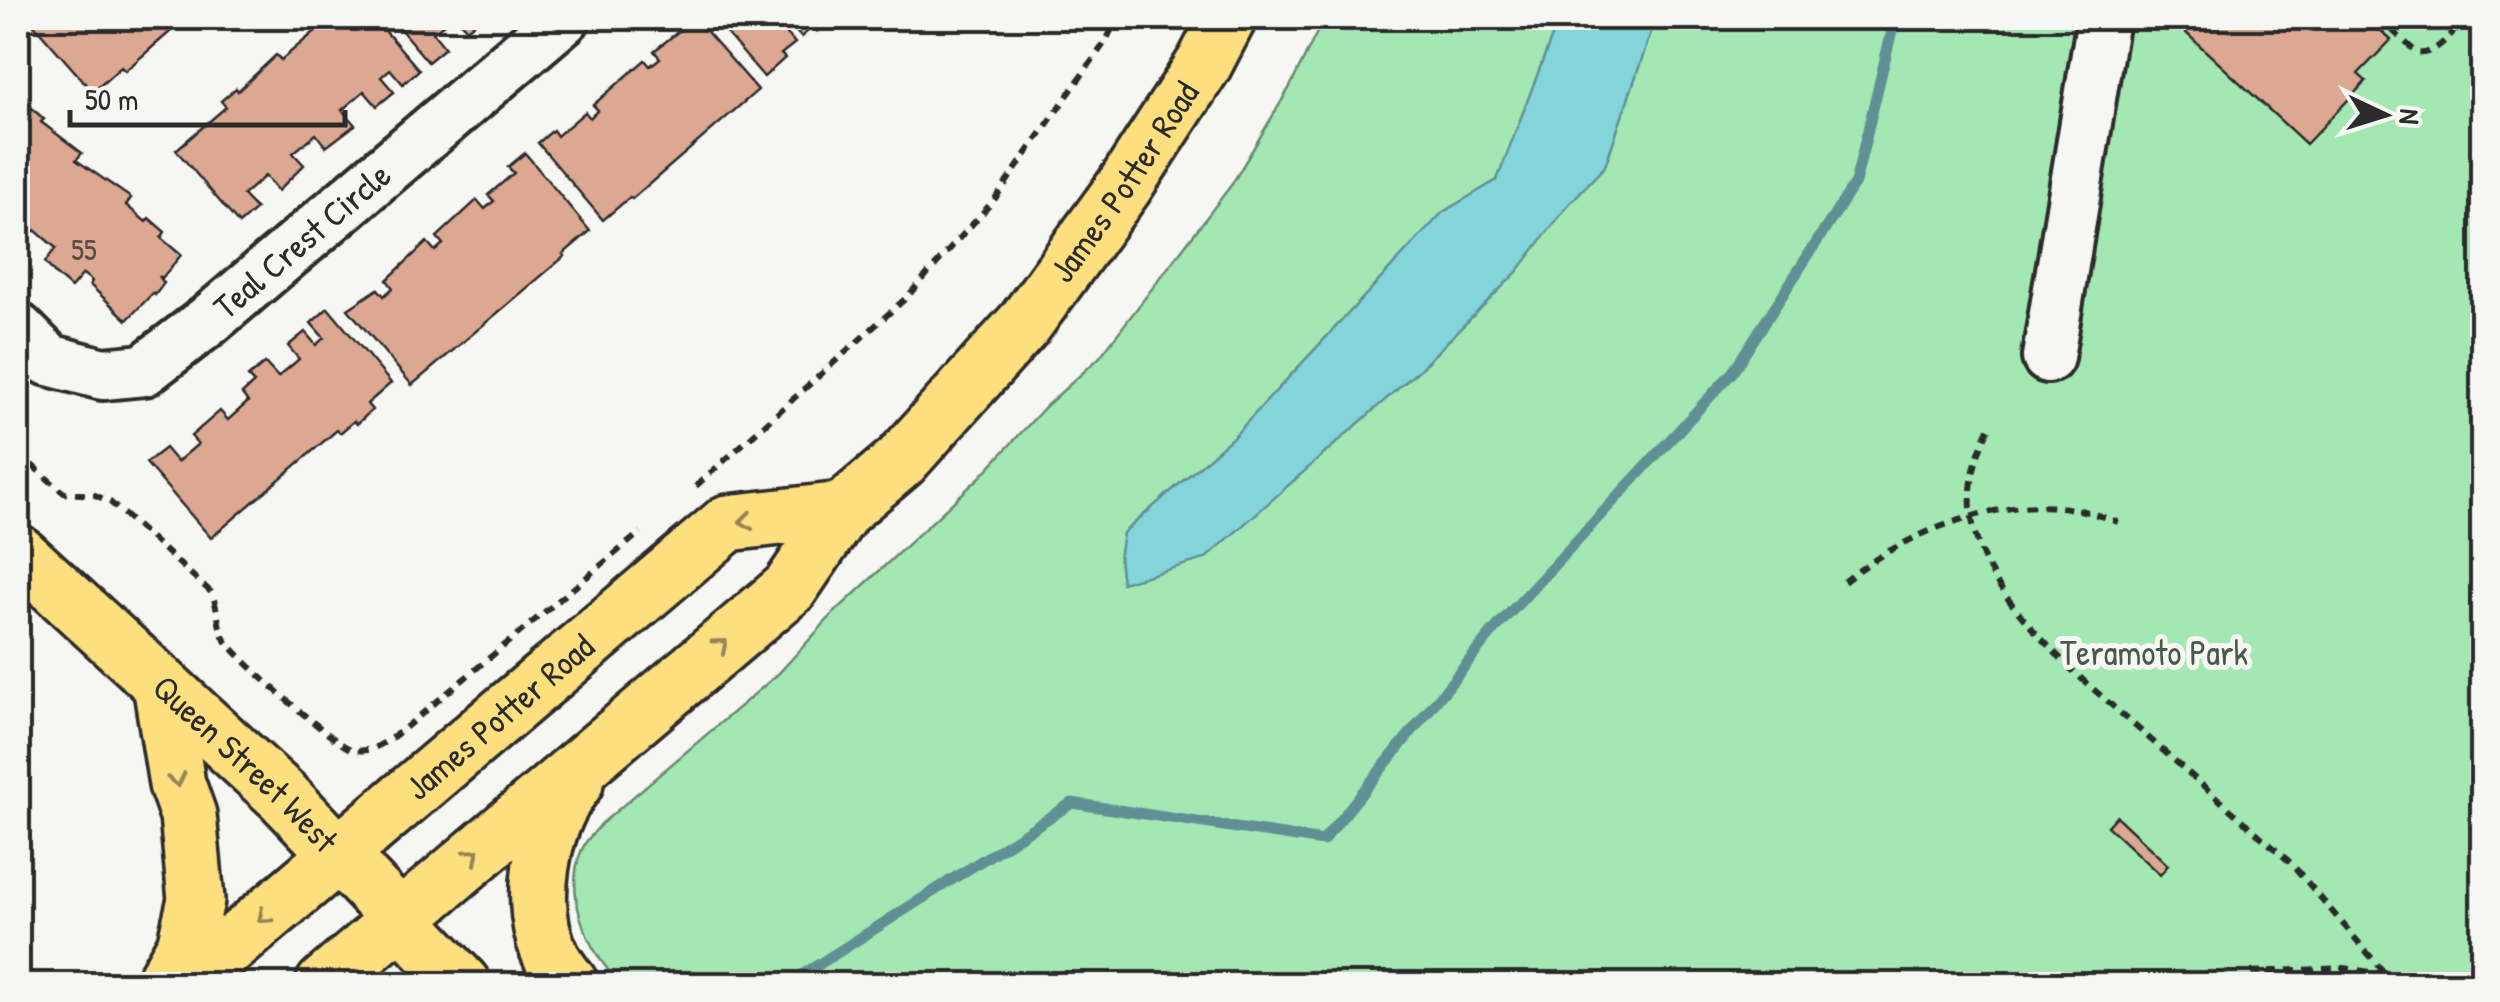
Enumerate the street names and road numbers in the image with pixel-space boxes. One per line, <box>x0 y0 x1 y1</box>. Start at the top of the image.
street label: James Potter Road <box>1038 72 1209 291</box>
street label: Teal Crest Circle <box>203 152 400 329</box>
street label: James Potter Road <box>395 623 604 810</box>
street label: Queen Street West <box>143 664 349 863</box>

